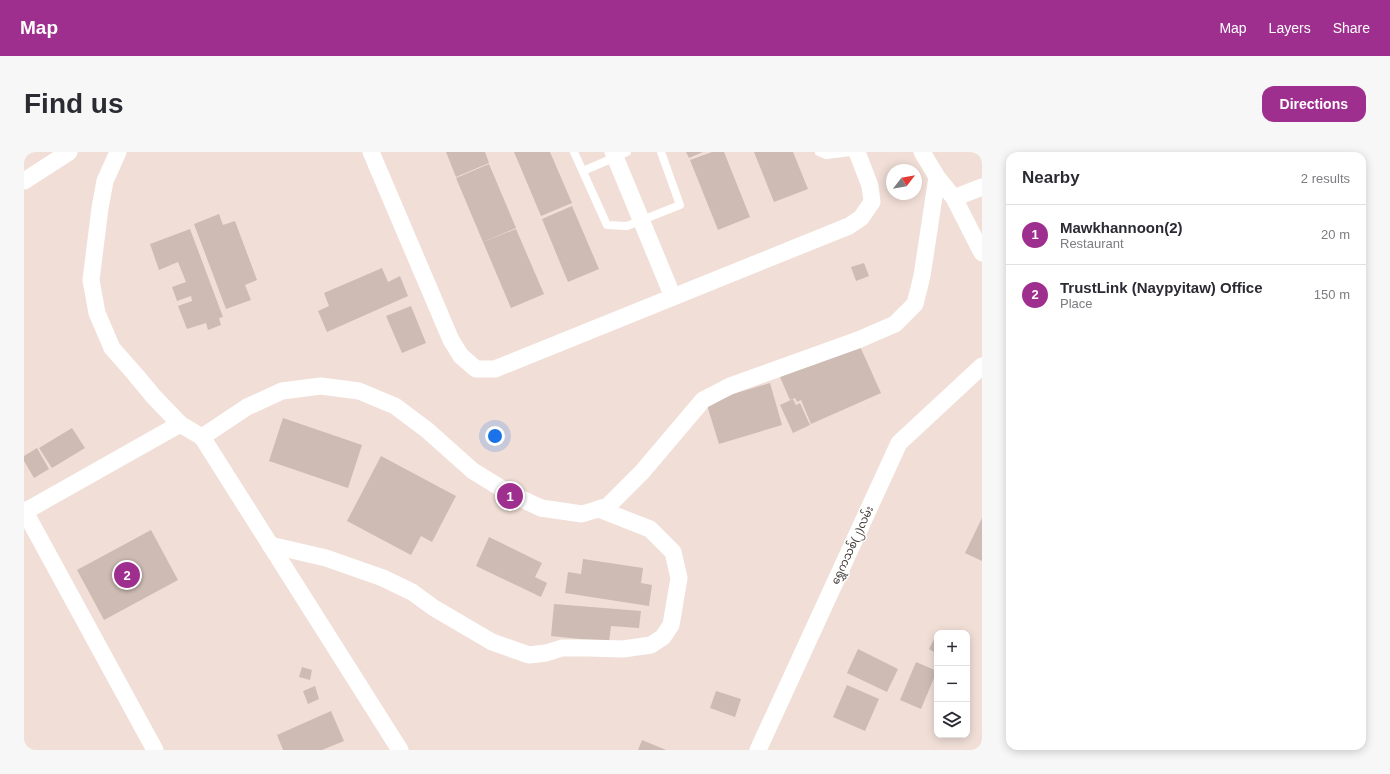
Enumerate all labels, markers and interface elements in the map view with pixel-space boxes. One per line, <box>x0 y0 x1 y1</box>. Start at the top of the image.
text: Map <box>20 17 58 38</box>
text: Map <box>1219 20 1247 36</box>
text: Layers <box>1269 20 1311 36</box>
text: Share <box>1333 20 1370 36</box>
button: Directions <box>1262 86 1366 122</box>
text: Find us <box>24 88 124 119</box>
north arrow <box>886 164 922 200</box>
text: Nearby <box>1022 168 1080 187</box>
text: 2 results <box>1301 171 1350 186</box>
text: Mawkhannoon(2) <box>1060 219 1183 236</box>
text: 1 <box>1031 227 1039 242</box>
text: 20 m <box>1321 227 1350 242</box>
text: Restaurant <box>1060 236 1124 251</box>
text: TrustLink (Naypyitaw) Office <box>1060 279 1263 296</box>
text: 2 <box>1031 287 1039 302</box>
text: 150 m <box>1314 287 1350 302</box>
text: Place <box>1060 296 1093 311</box>
your location <box>485 426 505 446</box>
pin: 1 <box>497 481 523 511</box>
street label: ရွှေကသစ်(၂)လမ်း <box>828 503 878 587</box>
pin: 2 <box>114 560 140 590</box>
map controls <box>934 630 970 738</box>
button: + <box>934 630 970 666</box>
button: − <box>934 666 970 702</box>
button: layers <box>934 702 970 738</box>

